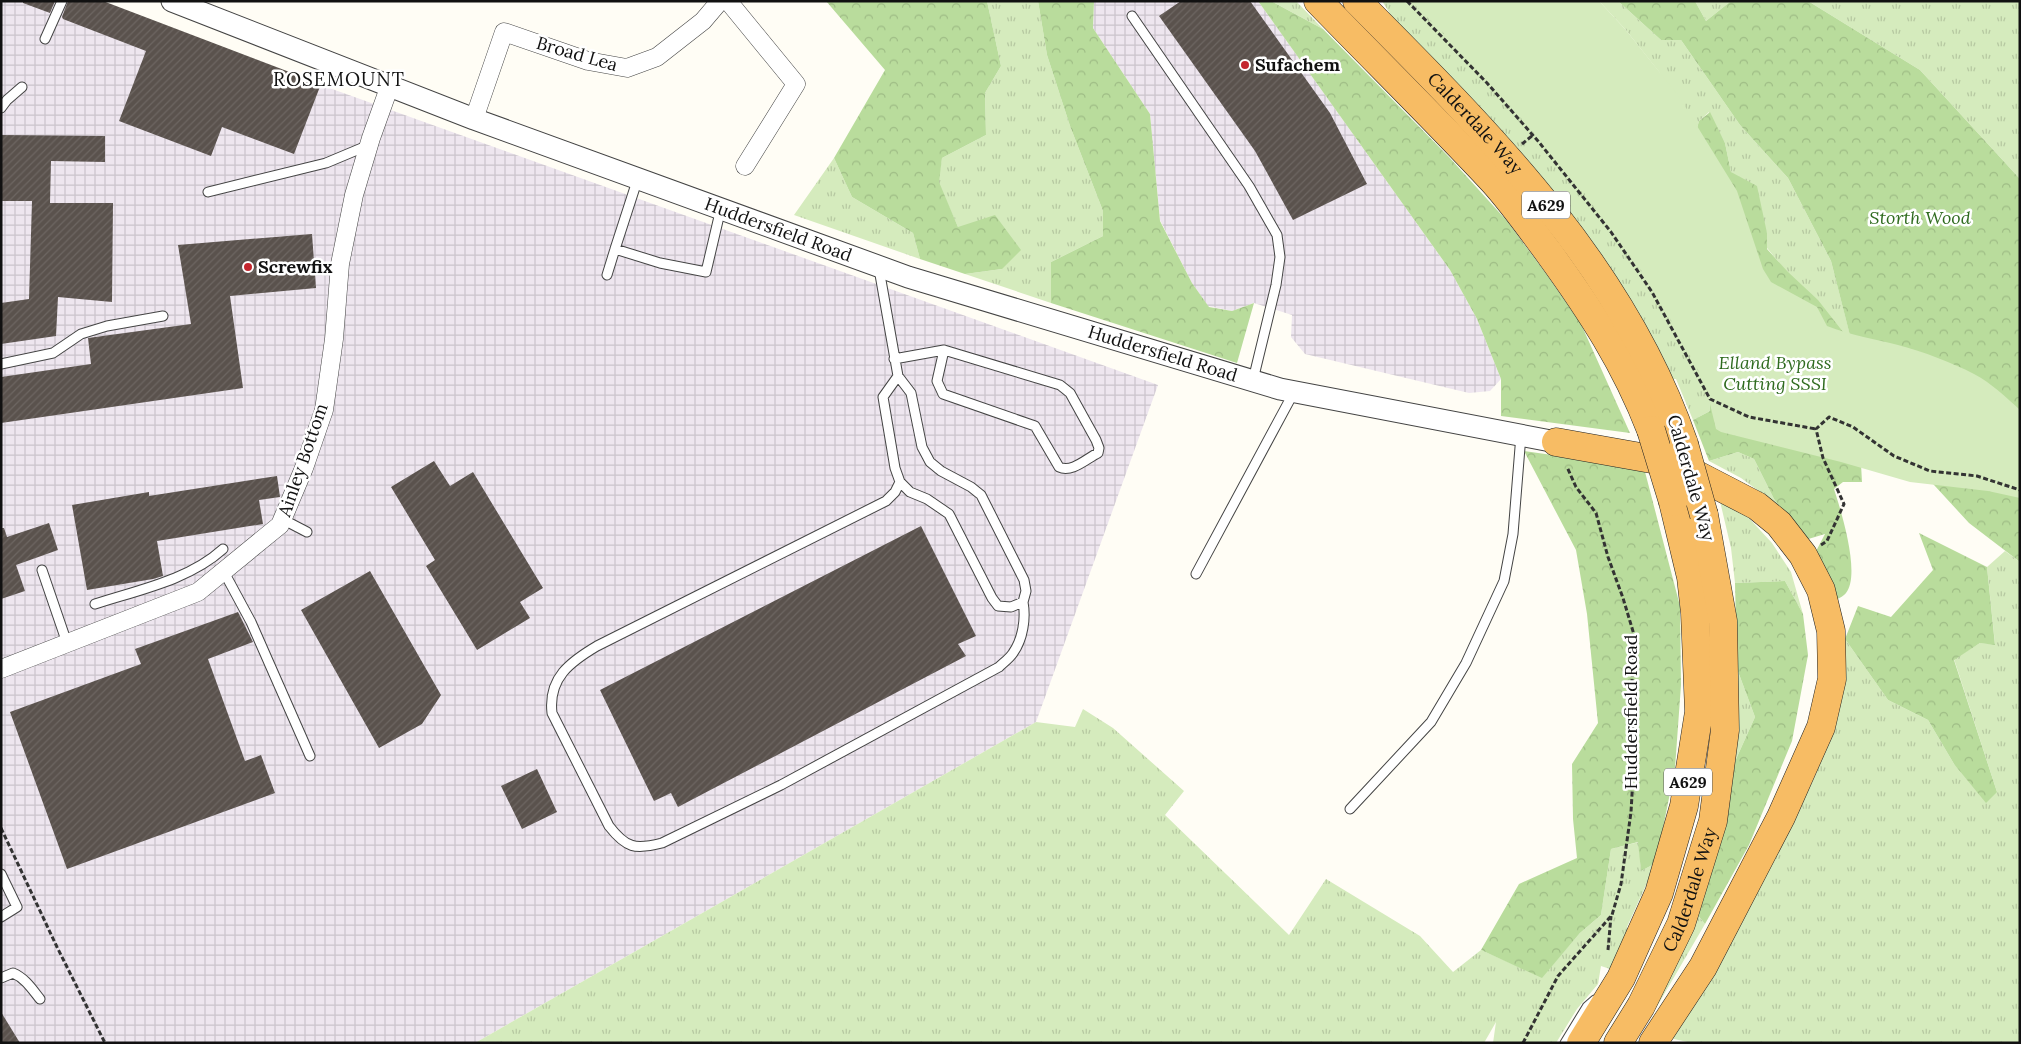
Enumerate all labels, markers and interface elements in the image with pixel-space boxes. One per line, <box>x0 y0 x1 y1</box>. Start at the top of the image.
street label: Broad Lea <box>534 31 620 76</box>
place label: Sufachem <box>1255 53 1340 76</box>
marker: Sufachem <box>1239 59 1251 71</box>
district label: ROSEMOUNT <box>273 67 405 91</box>
street label: Calderdale Way <box>1423 67 1528 179</box>
street label: Huddersfield Road <box>702 192 855 267</box>
road number: A629 <box>1522 192 1570 218</box>
park label: Storth Wood <box>1869 206 1971 229</box>
place label: Screwfix <box>258 255 333 278</box>
marker: Screwfix <box>242 261 254 273</box>
street label: Huddersfield Road <box>1085 320 1241 387</box>
park label: Elland Bypass Cutting SSSI <box>1719 351 1831 395</box>
street label: Ainley Bottom <box>272 400 333 521</box>
street label: Calderdale Way <box>1662 412 1721 544</box>
street label: Huddersfield Road <box>1619 634 1642 789</box>
road number: A629 <box>1664 769 1712 796</box>
street label: Calderdale Way <box>1657 824 1721 956</box>

